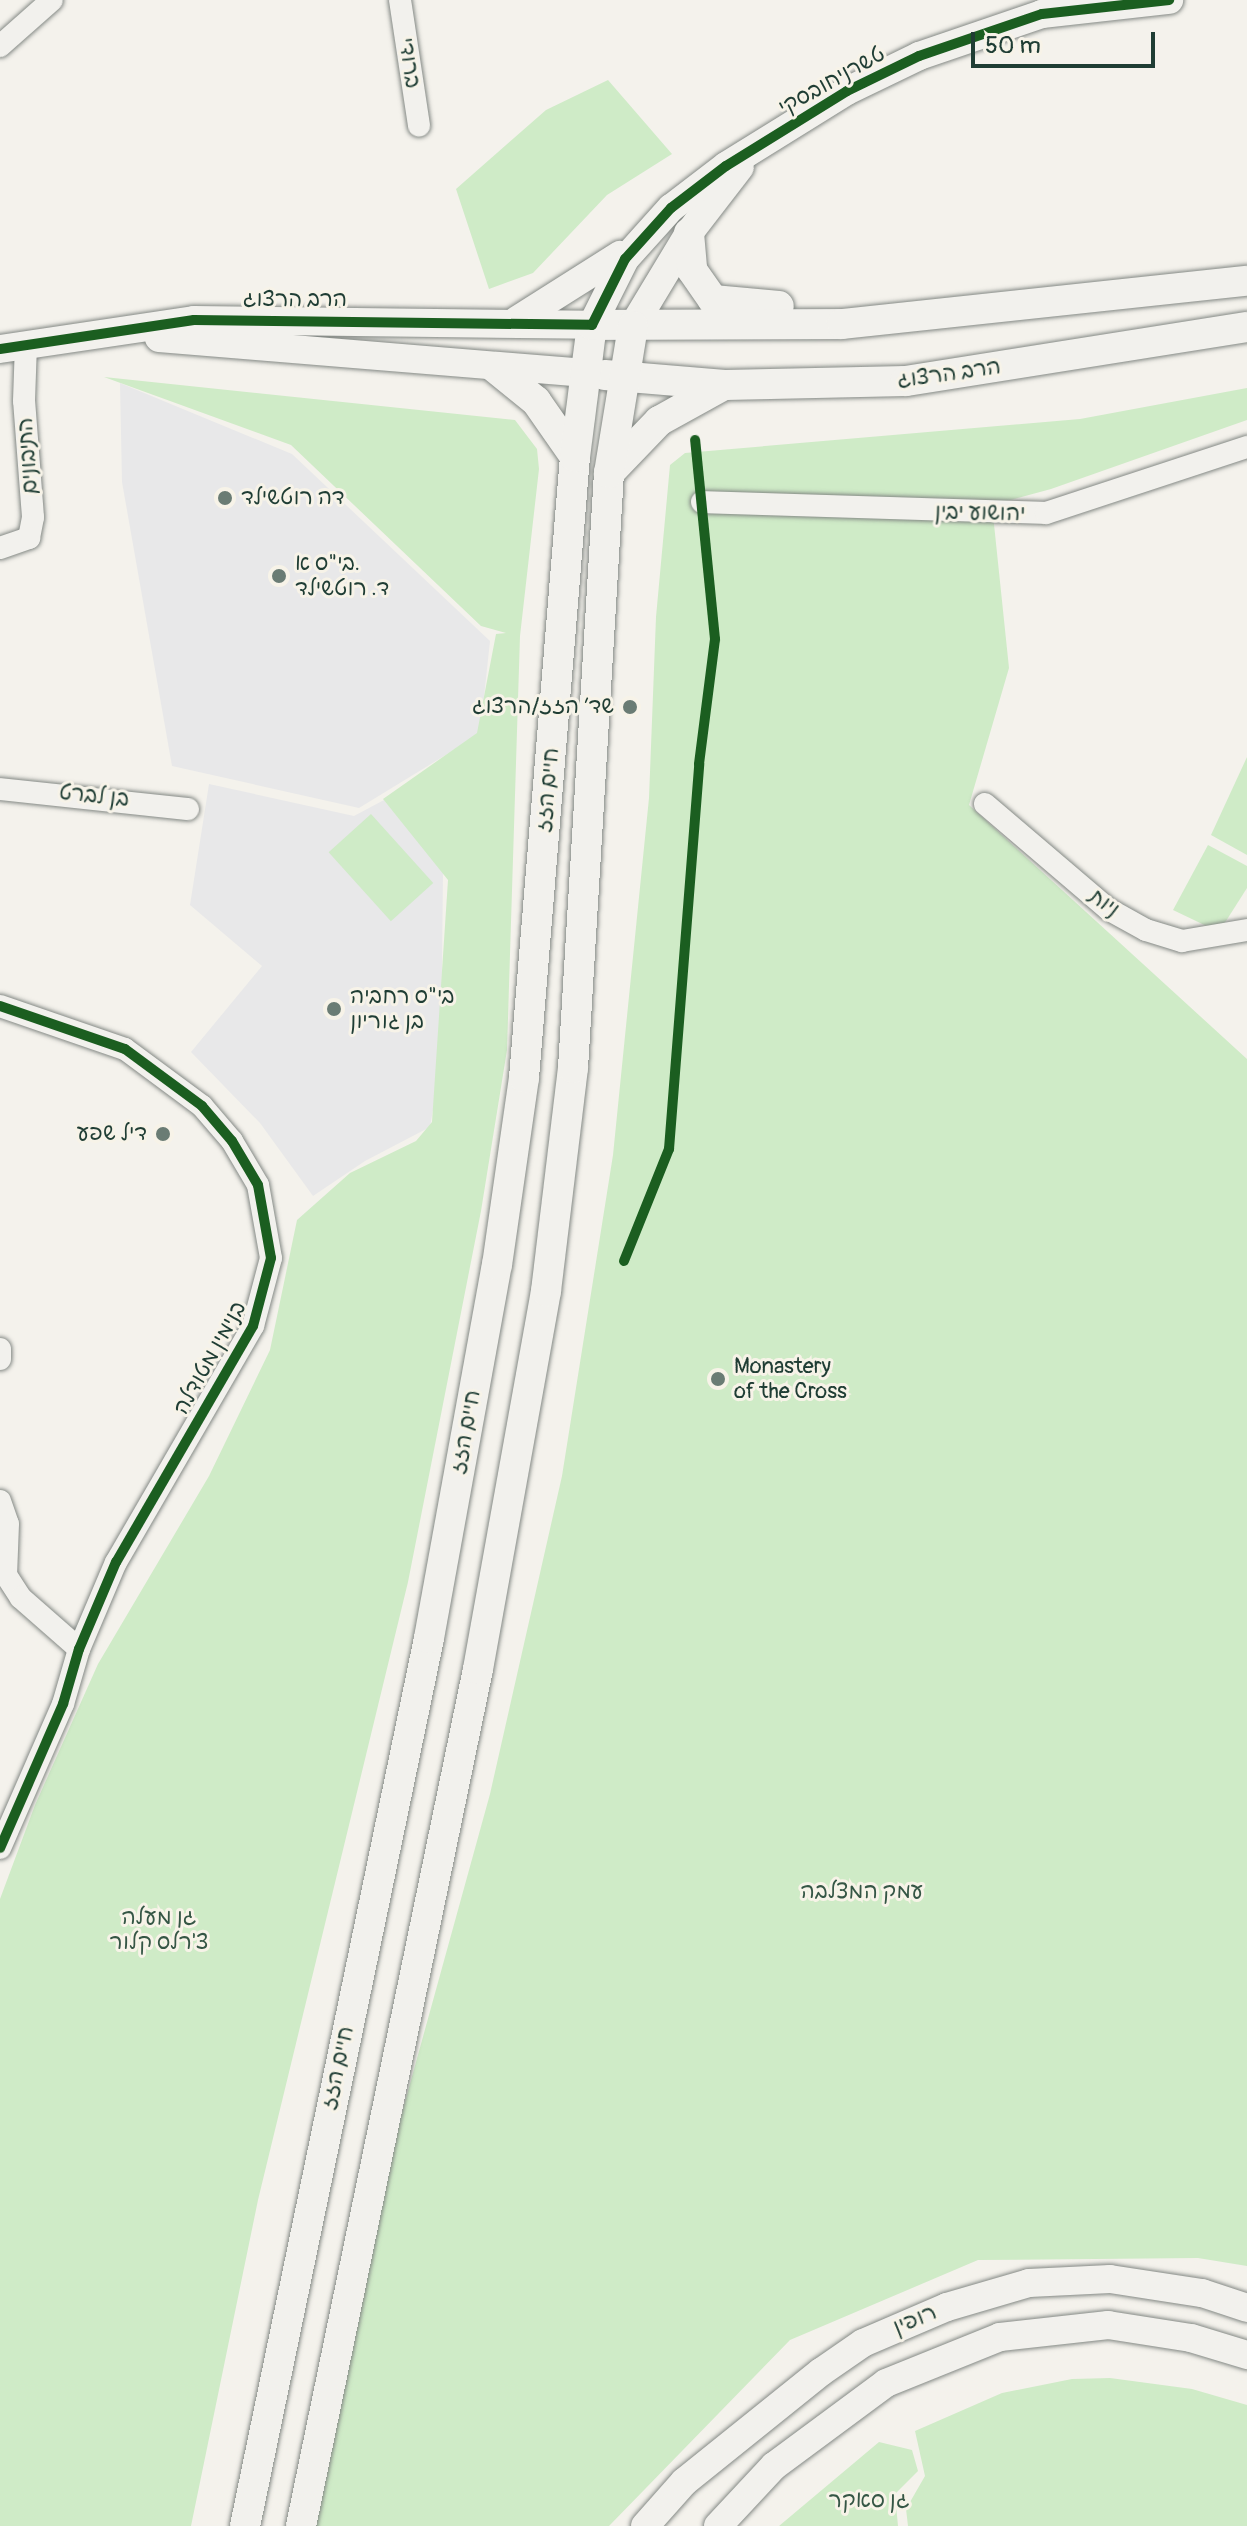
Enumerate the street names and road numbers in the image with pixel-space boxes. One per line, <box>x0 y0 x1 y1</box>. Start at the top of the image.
street label: ברודי <box>392 36 426 90</box>
street label: טשרניחובסקי <box>774 41 890 121</box>
street label: הרב הרצוג <box>243 287 347 313</box>
street label: הרב הרצוג <box>896 354 1002 394</box>
street label: התיבונים <box>12 417 44 495</box>
street label: יהושוע יבין <box>934 499 1026 527</box>
street label: חיים הזז <box>531 747 565 833</box>
street label: בן לברט <box>58 779 130 813</box>
street label: ניות <box>1083 883 1125 923</box>
street label: בנימין מטודלה <box>168 1297 252 1419</box>
street label: חיים הזז <box>446 1388 486 1476</box>
street label: חיים הזז <box>316 2024 360 2112</box>
street label: רופין <box>889 2299 941 2341</box>

